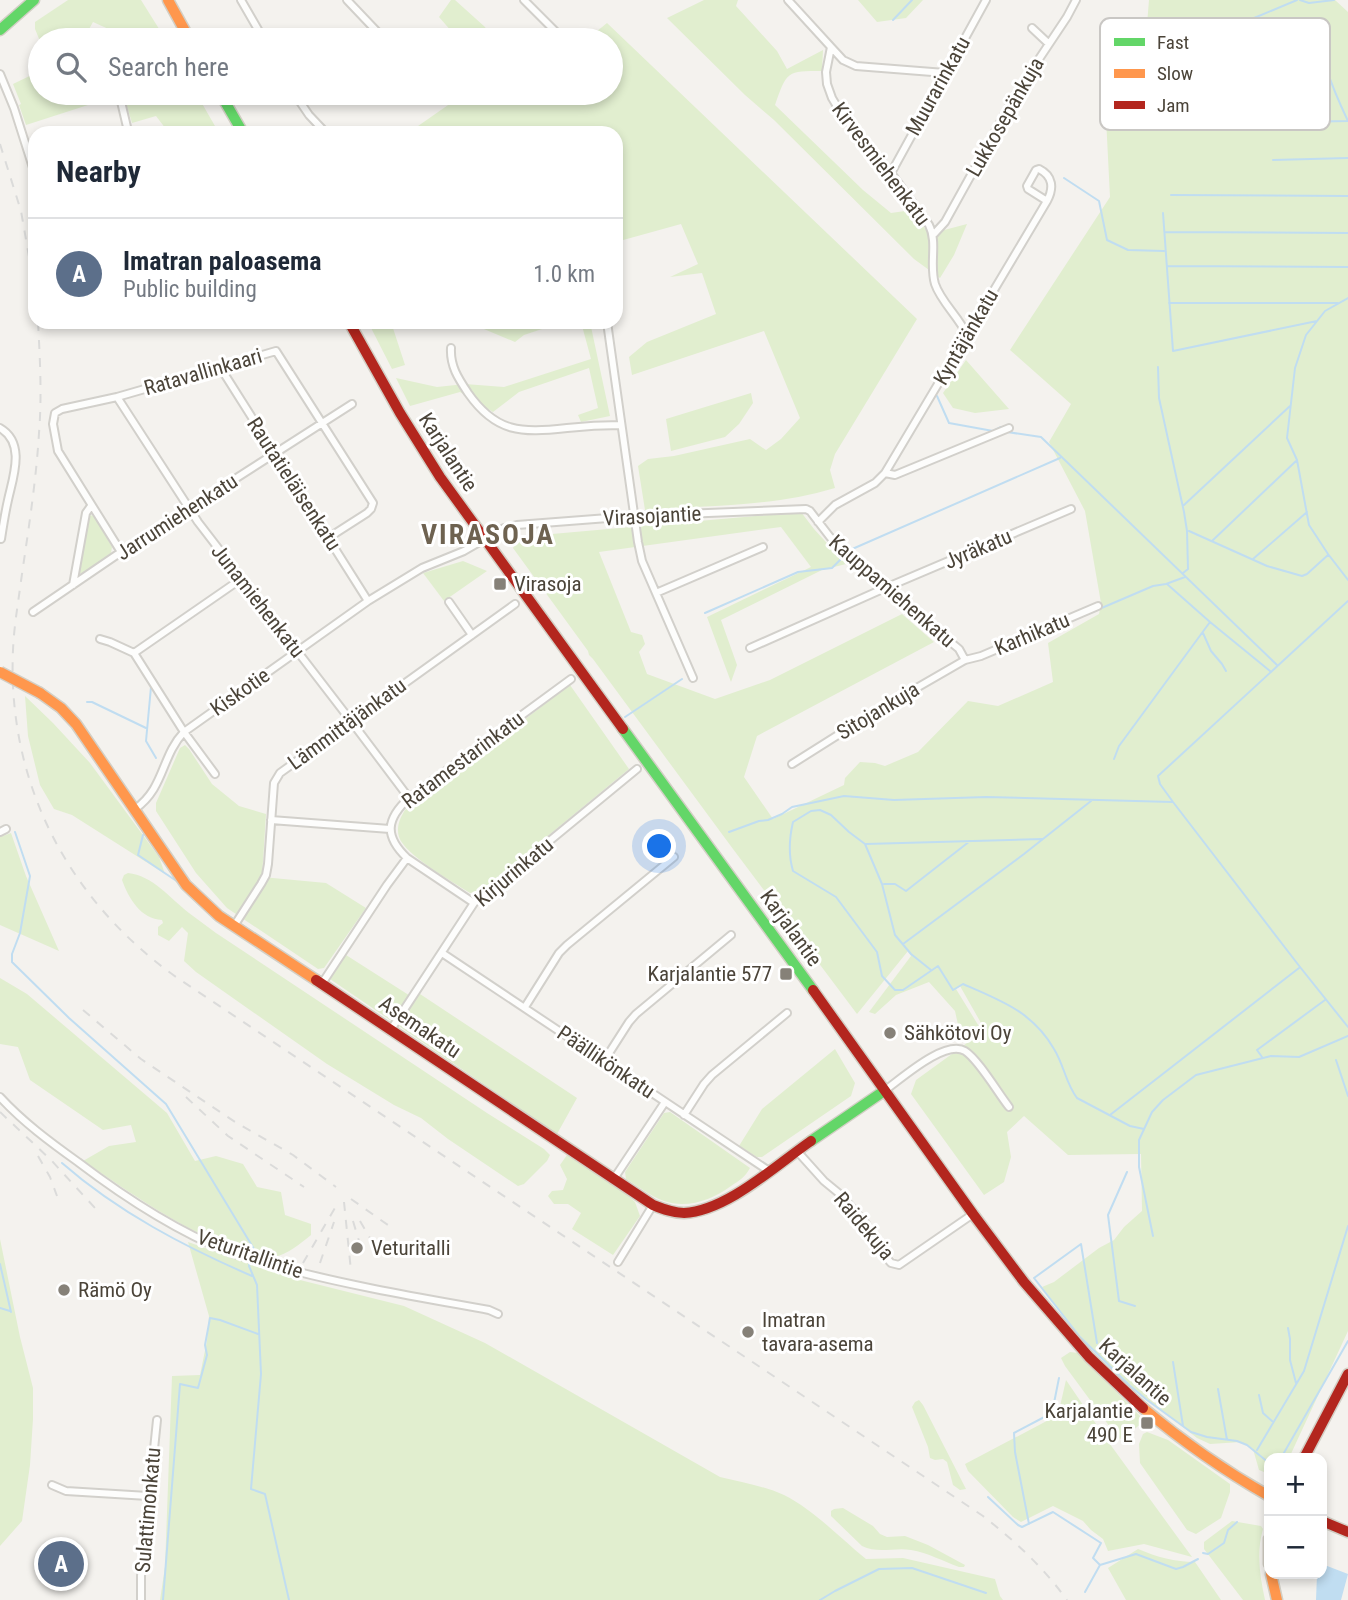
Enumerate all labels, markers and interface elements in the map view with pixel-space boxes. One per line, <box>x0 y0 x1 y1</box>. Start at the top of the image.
legend <box>1100 18 1330 130</box>
search box <box>28 28 623 105</box>
text: Fast <box>1157 31 1189 54</box>
street label: Muurarinkatu <box>901 32 975 140</box>
icon: search <box>52 48 90 86</box>
text: Search here <box>108 52 229 82</box>
street label: Lukkosepänkuja <box>961 53 1049 181</box>
text: Slow <box>1157 62 1193 85</box>
text: Jam <box>1157 94 1190 117</box>
street label: Kirvesmiehenkatu <box>827 98 935 230</box>
text: Nearby <box>56 154 141 189</box>
text: Imatran paloasema <box>123 246 321 276</box>
text: A <box>72 261 86 288</box>
text: 1.0 km <box>533 261 595 288</box>
text: Public building <box>123 276 257 303</box>
street label: Kyntäjänkatu <box>929 285 1003 389</box>
street label: Ratavallinkaari <box>141 344 265 400</box>
street label: Karjalantie <box>414 408 482 496</box>
street label: Rautatieläisenkatu <box>242 413 346 555</box>
street label: Jarrumiehenkatu <box>112 469 242 565</box>
street label: Virasojantie <box>602 501 702 531</box>
district label: VIRASOJA <box>421 518 555 551</box>
street label: Jyräkatu <box>941 524 1015 574</box>
street label: Kauppamiehenkatu <box>824 530 960 652</box>
street label: Junamiehenkatu <box>206 540 310 662</box>
place label: Virasoja <box>514 572 582 596</box>
marker: Virasoja <box>492 576 508 592</box>
street label: Karhikatu <box>991 608 1073 660</box>
street label: Kiskotie <box>206 663 274 721</box>
street label: Lämmittäjänkatu <box>283 673 411 775</box>
street label: Sitojankuja <box>833 677 923 745</box>
street label: Ratamestarinkatu <box>397 706 529 814</box>
your location <box>642 829 676 863</box>
street label: Kirjurinkatu <box>470 832 558 912</box>
street label: Karjalantie <box>755 885 827 971</box>
place label: Karjalantie 577 <box>647 962 772 986</box>
marker: Karjalantie 577 <box>778 966 794 982</box>
street label: Asemakatu <box>375 991 465 1063</box>
street label: Päällikönkatu <box>553 1021 659 1103</box>
place label: Sähkötovi Oy <box>904 1021 1012 1045</box>
marker: Sähkötovi Oy <box>882 1025 898 1041</box>
street label: Raidekuja <box>829 1187 899 1265</box>
street label: Veturitallintie <box>194 1225 306 1283</box>
place label: Veturitalli <box>371 1236 450 1260</box>
marker: Veturitalli <box>349 1240 365 1256</box>
place label: Rämö Oy <box>78 1278 152 1302</box>
marker: Rämö Oy <box>56 1282 72 1298</box>
place label: Imatran tavara-asema <box>762 1308 874 1356</box>
marker: Imatran tavara-asema <box>740 1324 756 1340</box>
street label: Karjalantie <box>1094 1333 1176 1411</box>
place label: Karjalantie 490 E <box>1044 1399 1133 1447</box>
marker: Karjalantie 490 E <box>1139 1415 1155 1431</box>
street label: Sulattimonkatu <box>131 1446 165 1574</box>
map controls <box>1264 1453 1327 1579</box>
button: + <box>1264 1453 1327 1516</box>
button: − <box>1264 1516 1327 1579</box>
pin: A <box>38 1538 84 1590</box>

